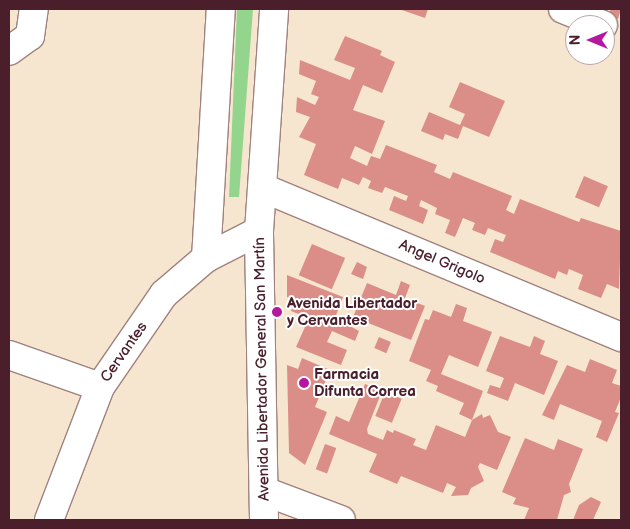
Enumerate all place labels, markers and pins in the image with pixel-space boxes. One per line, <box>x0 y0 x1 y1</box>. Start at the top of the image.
place label: Avenida Libertador y Cervantes <box>287 294 417 329</box>
marker: Avenida Libertador y Cervantes <box>271 306 283 318</box>
place label: Farmacia Difunta Correa <box>314 365 416 400</box>
marker: Farmacia Difunta Correa <box>298 377 310 389</box>

